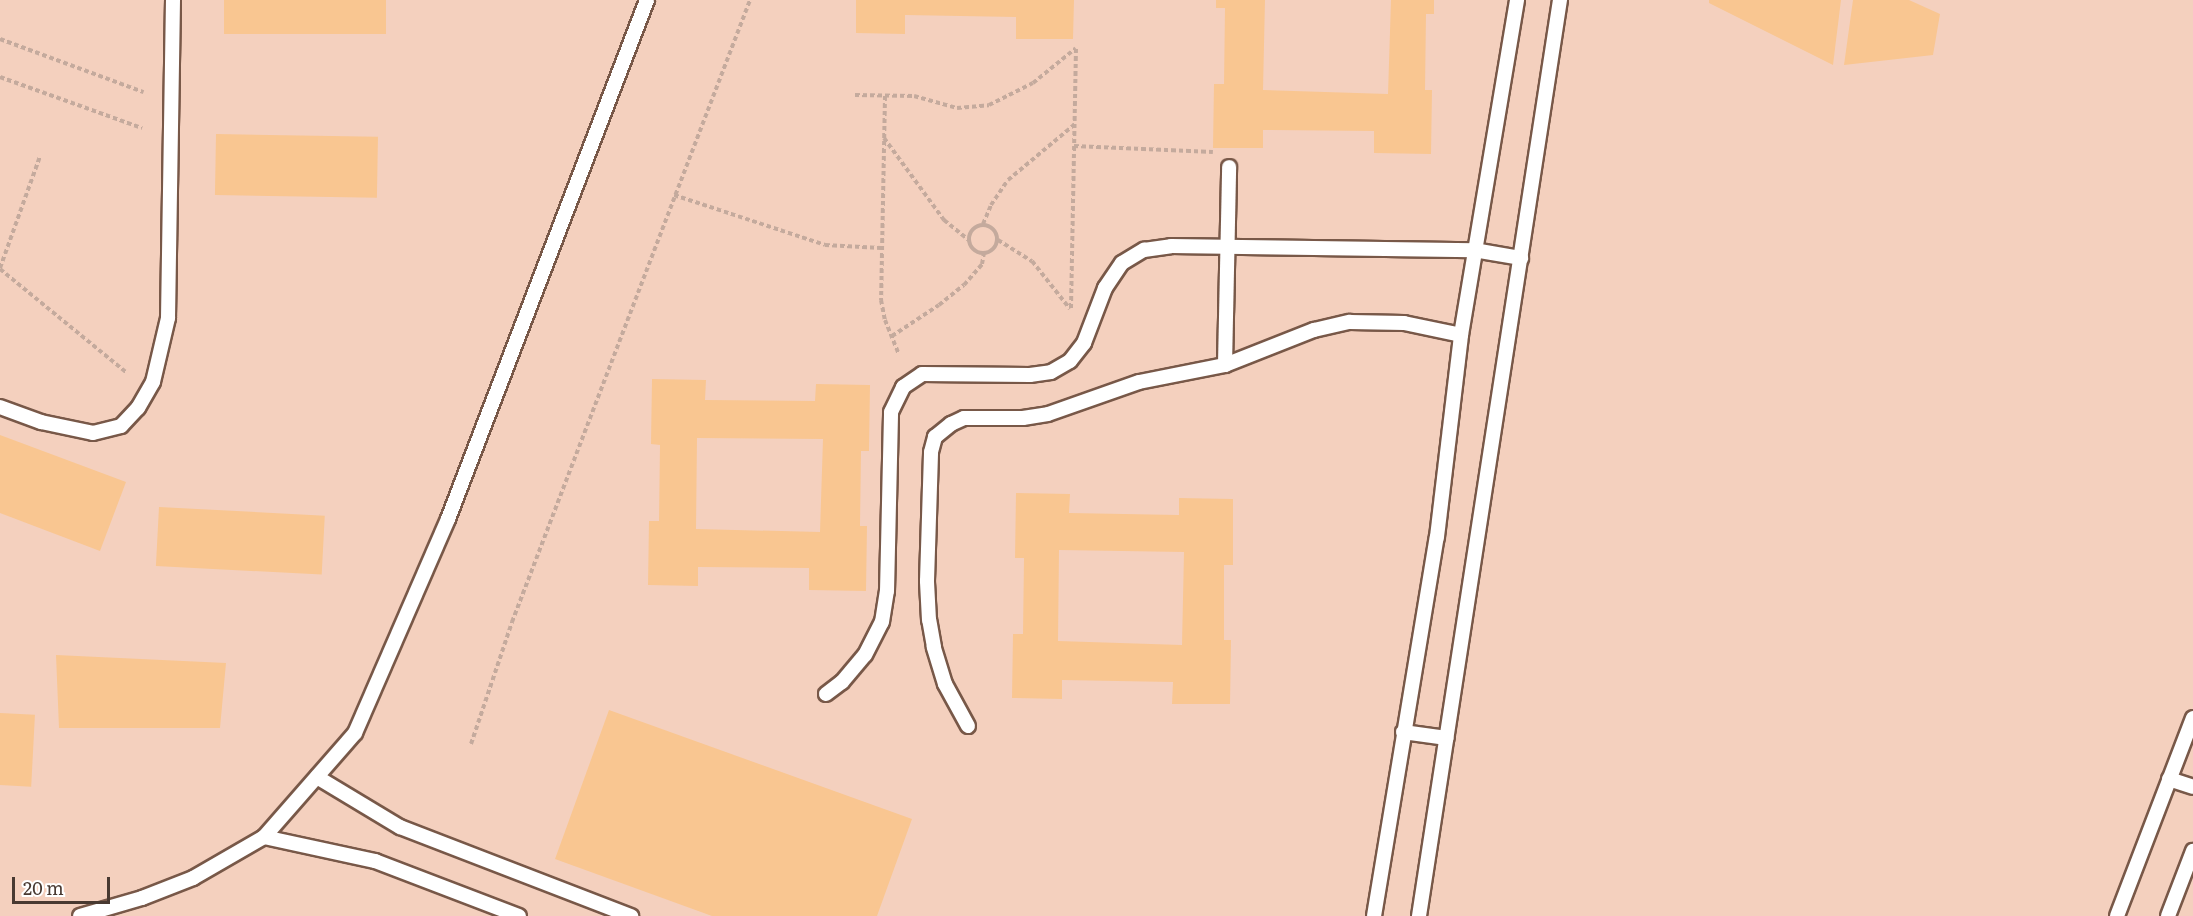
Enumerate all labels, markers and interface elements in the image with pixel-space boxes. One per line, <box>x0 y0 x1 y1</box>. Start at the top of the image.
scale bar <box>15 865 112 903</box>
text: 20 m <box>23 874 64 901</box>

